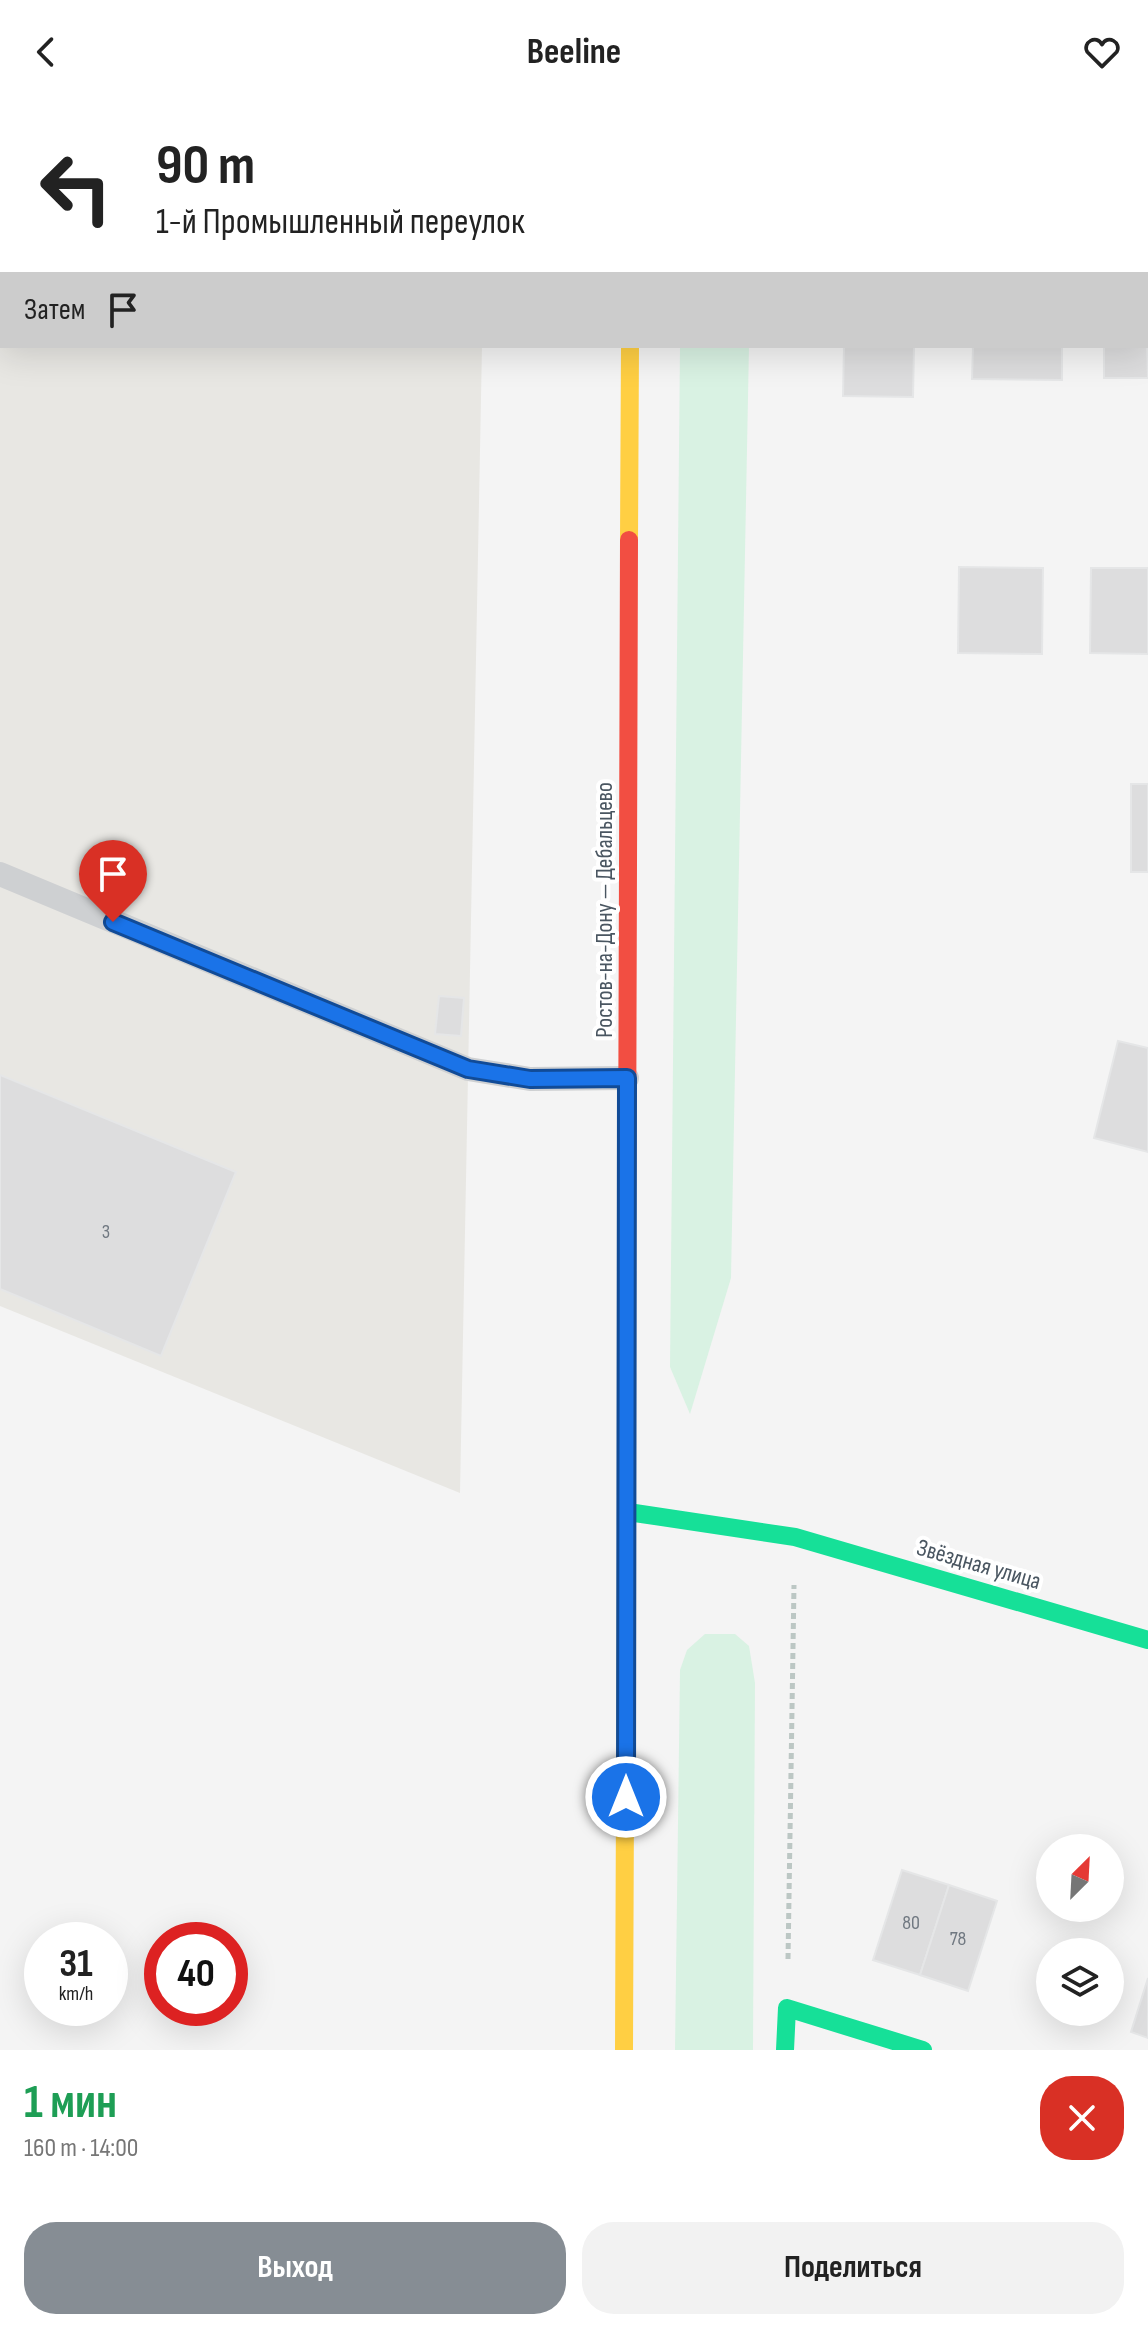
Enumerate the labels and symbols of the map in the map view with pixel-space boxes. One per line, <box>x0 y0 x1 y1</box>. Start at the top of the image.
street label: Ростов-на-Дону — Дебальцево <box>590 782 619 1038</box>
pin <box>79 840 147 922</box>
house number: 3 <box>102 1220 110 1244</box>
street label: Звёздная улица <box>913 1533 1044 1596</box>
position arrow <box>584 1755 668 1839</box>
north arrow <box>1036 1834 1124 1922</box>
house number: 80 <box>902 1911 920 1935</box>
speed limit sign: 40 <box>144 1922 248 2026</box>
house number: 78 <box>950 1927 966 1951</box>

